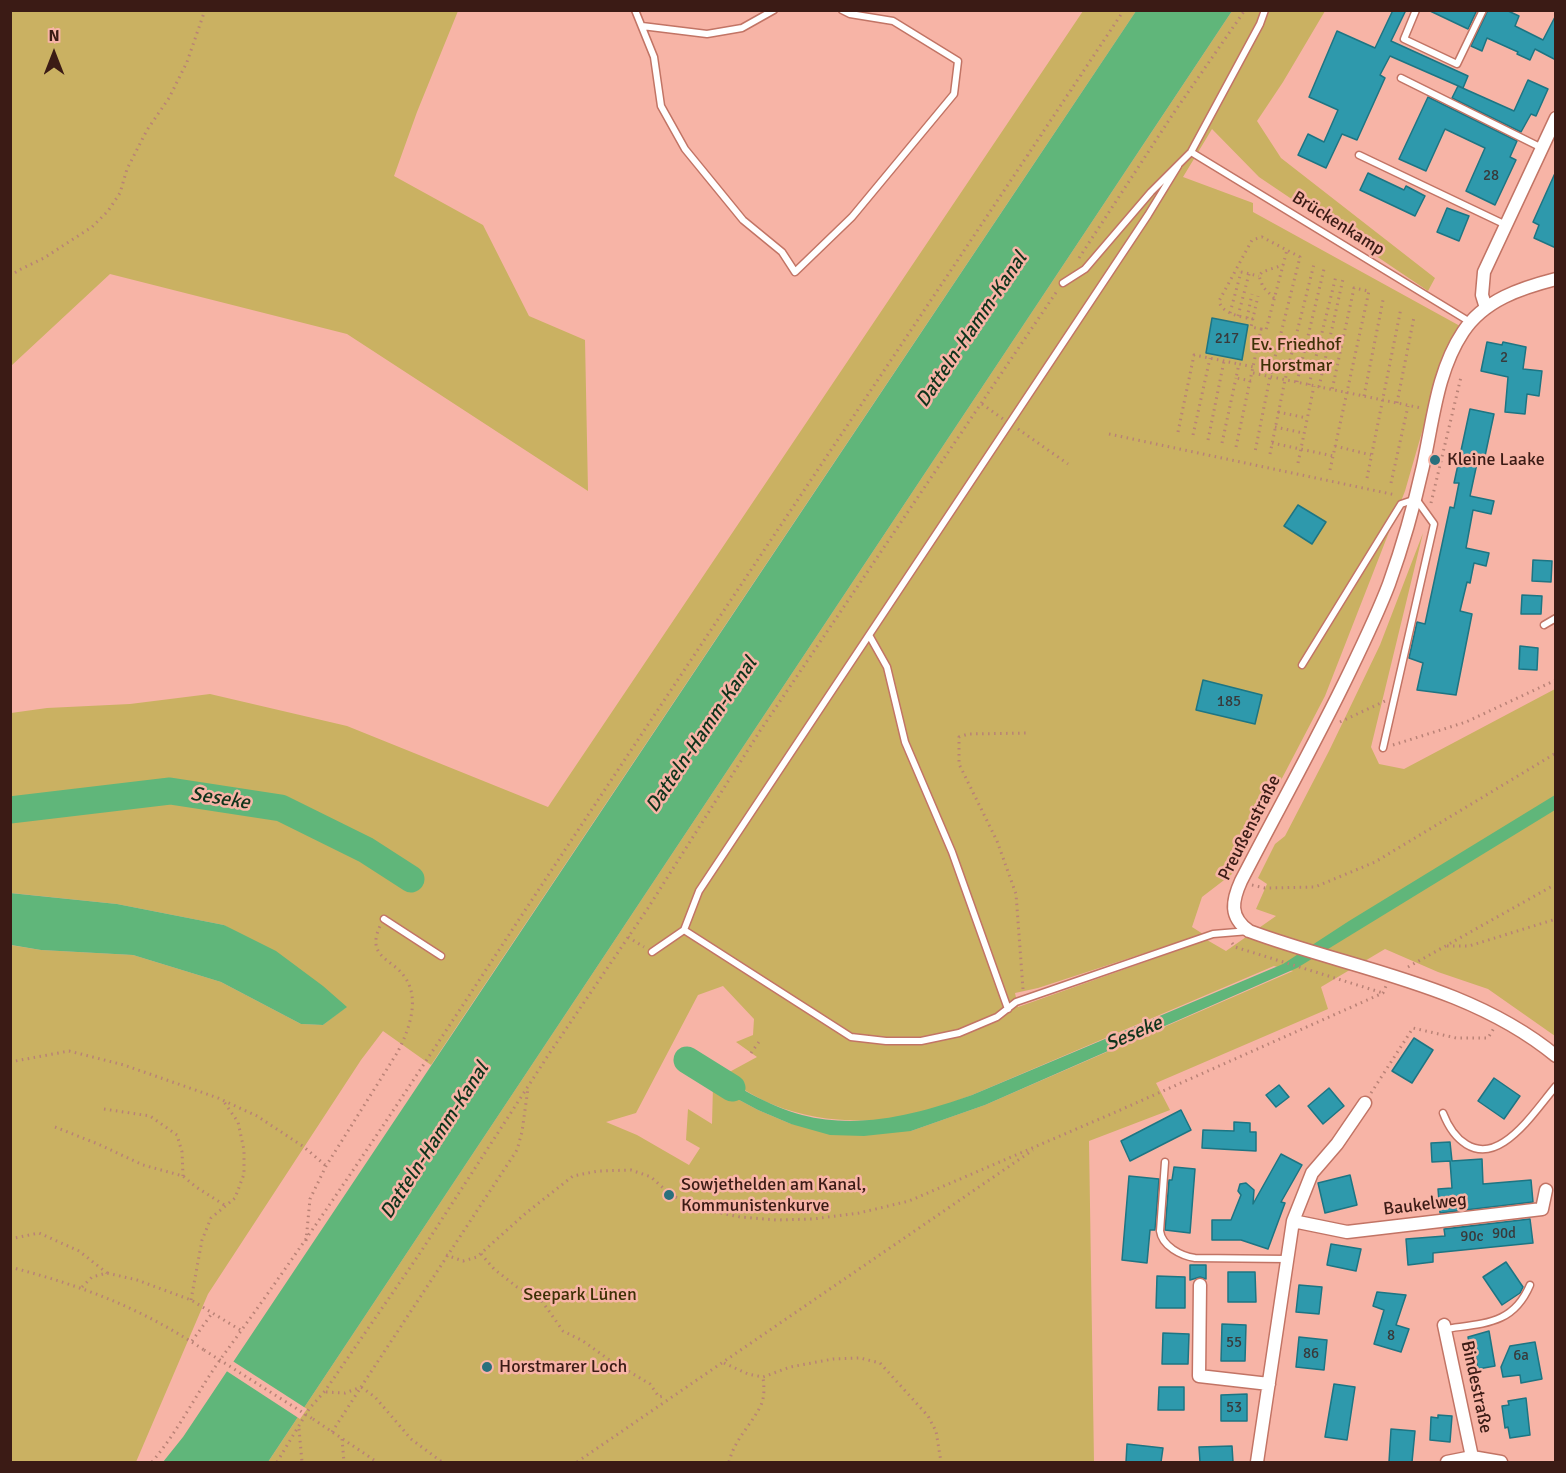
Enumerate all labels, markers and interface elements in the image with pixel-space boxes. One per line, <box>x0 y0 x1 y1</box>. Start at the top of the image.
north arrow <box>24 24 84 84</box>
text: N <box>48 26 60 46</box>
house number: 28 <box>1483 167 1499 185</box>
street label: Brückenkamp <box>1288 187 1388 261</box>
water label: Datteln-Hamm-Kanal <box>911 248 1033 412</box>
house number: 217 <box>1215 330 1239 348</box>
park label: Ev. Friedhof Horstmar <box>1251 334 1341 376</box>
house number: 2 <box>1500 349 1508 367</box>
place label: Kleine Laake <box>1447 449 1545 471</box>
marker: Kleine Laake <box>1428 453 1442 467</box>
water label: Datteln-Hamm-Kanal <box>641 653 763 817</box>
house number: 185 <box>1217 693 1241 711</box>
street label: Preußenstraße <box>1214 772 1286 884</box>
water label: Seseke <box>189 782 251 816</box>
water label: Seseke <box>1102 1011 1166 1057</box>
water label: Datteln-Hamm-Kanal <box>375 1058 495 1224</box>
place label: Sowjethelden am Kanal, Kommunistenkurve <box>681 1174 866 1216</box>
marker: Sowjethelden am Kanal, Kommunistenkurve <box>662 1188 676 1202</box>
street label: Baukelweg <box>1382 1189 1468 1221</box>
house number: 90d <box>1492 1225 1516 1243</box>
house number: 90c <box>1460 1228 1484 1246</box>
park label: Seepark Lünen <box>523 1284 637 1306</box>
house number: 8 <box>1387 1327 1395 1345</box>
house number: 55 <box>1226 1334 1242 1352</box>
street label: Bindestraße <box>1456 1339 1496 1435</box>
house number: 86 <box>1303 1345 1319 1363</box>
house number: 6a <box>1513 1347 1529 1365</box>
place label: Horstmarer Loch <box>499 1356 627 1378</box>
marker: Horstmarer Loch <box>480 1360 494 1374</box>
house number: 53 <box>1226 1399 1242 1417</box>

